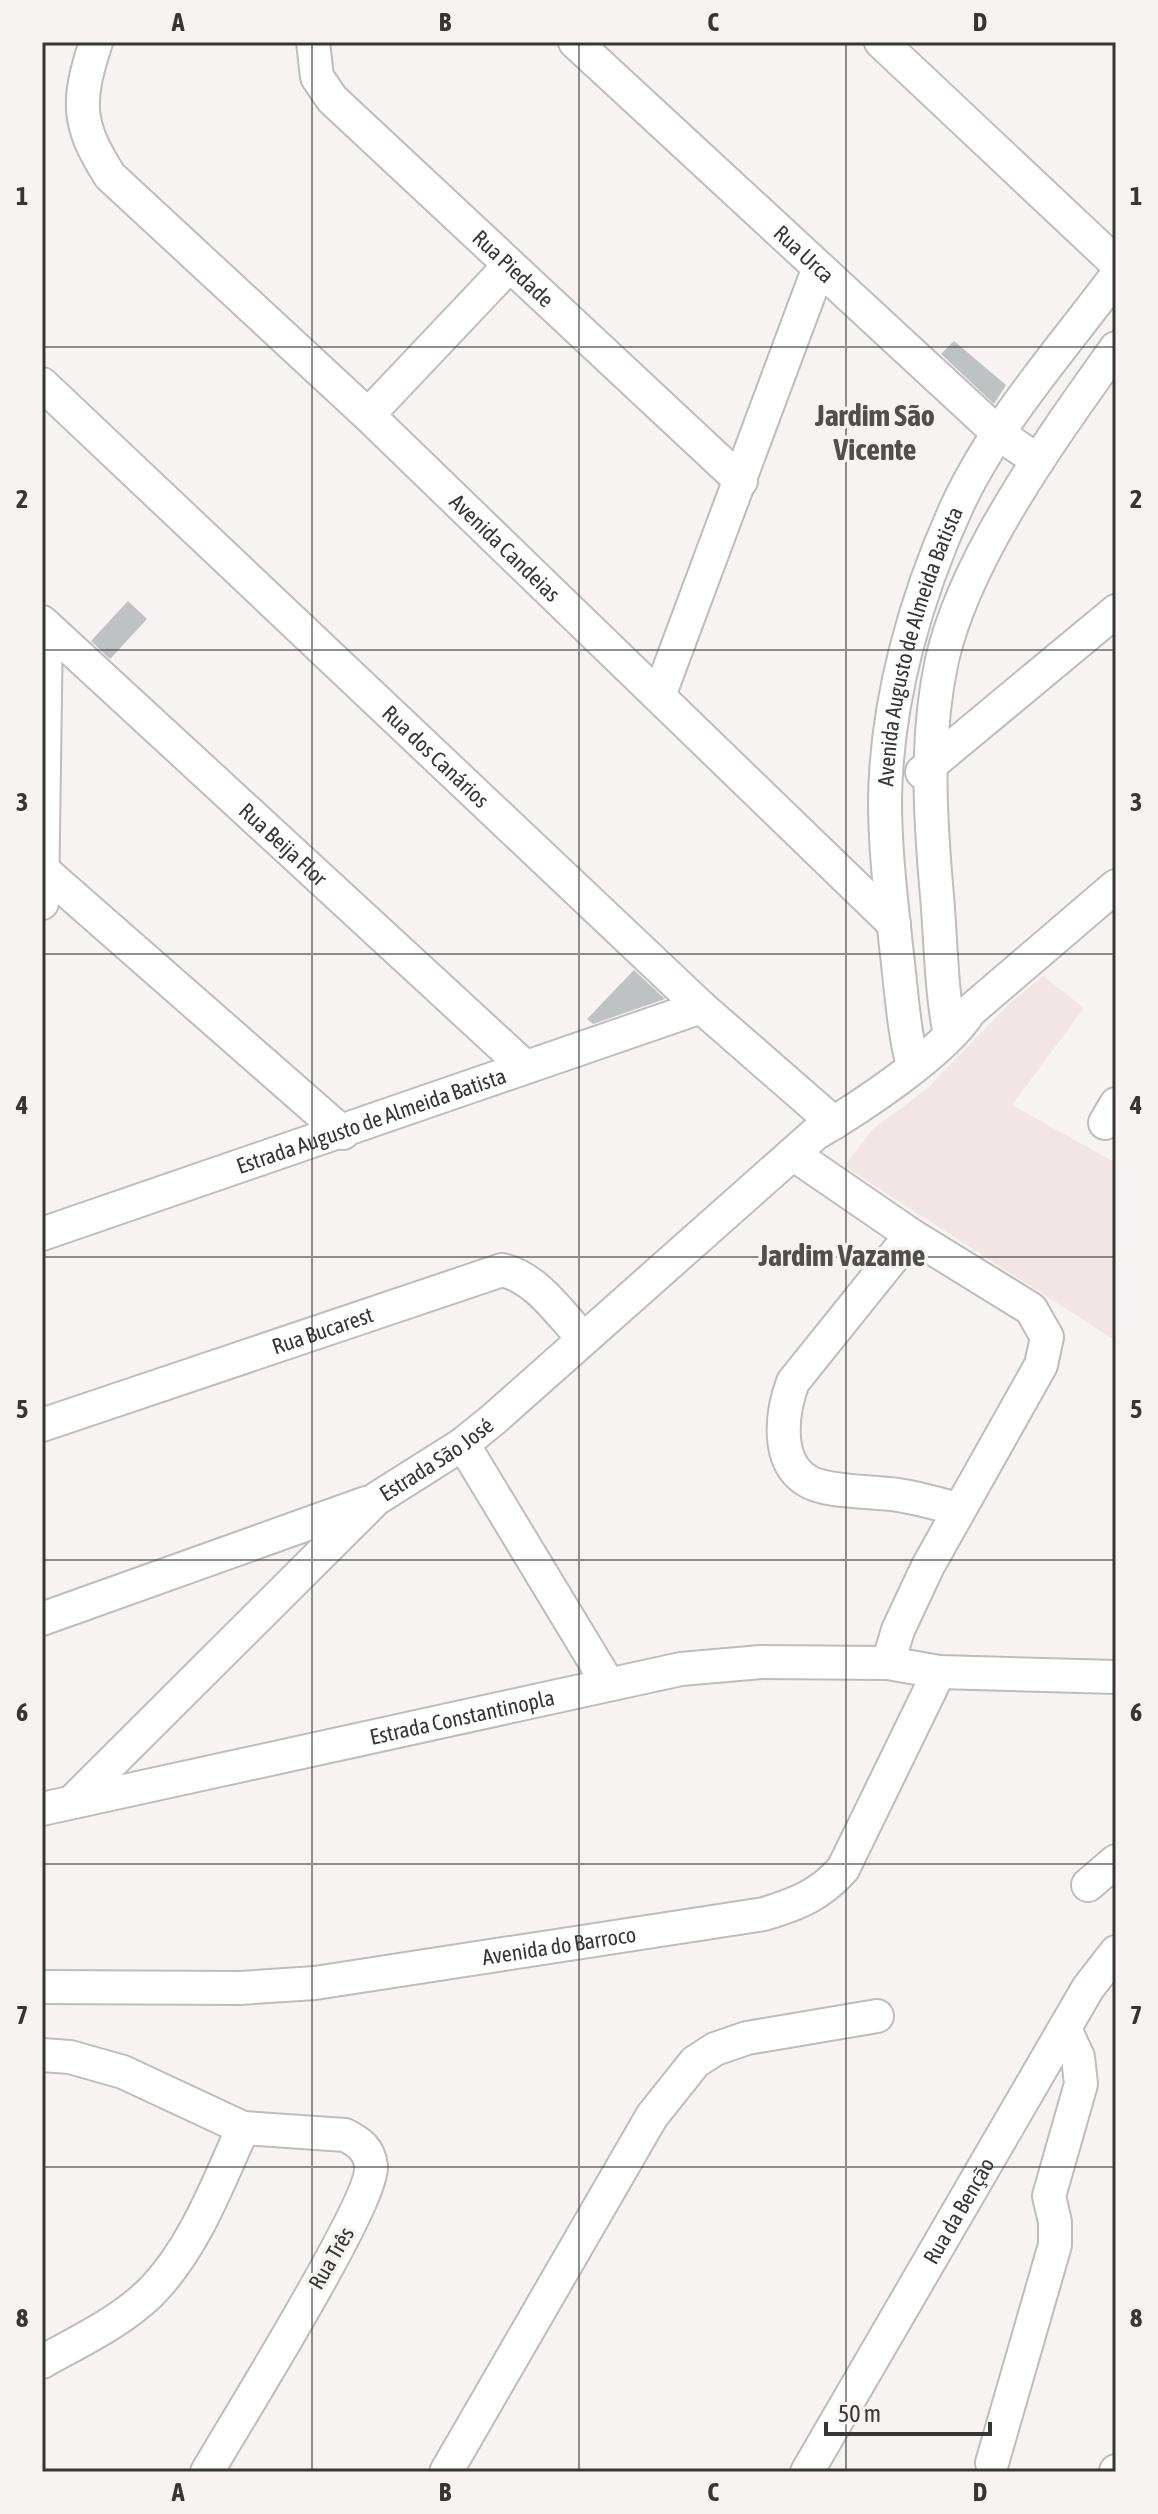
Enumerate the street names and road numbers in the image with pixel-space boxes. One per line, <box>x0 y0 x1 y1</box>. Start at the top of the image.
street label: Rua Urca <box>769 220 840 288</box>
street label: Rua Piedade <box>467 224 559 312</box>
street label: Avenida Candeias <box>444 488 566 607</box>
street label: Avenida Augusto de Almeida Batista <box>872 503 968 787</box>
street label: Rua dos Canários <box>377 700 495 813</box>
street label: Rua Beija Flor <box>234 797 333 891</box>
street label: Estrada Augusto de Almeida Batista <box>233 1062 509 1179</box>
street label: Rua Bucarest <box>269 1301 376 1360</box>
street label: Estrada São José <box>375 1412 498 1507</box>
street label: Estrada Constantinopla <box>367 1684 557 1750</box>
street label: Avenida do Barroco <box>480 1921 638 1970</box>
street label: Rua da Benção <box>918 2153 1000 2269</box>
street label: Rua Três <box>303 2222 359 2294</box>

